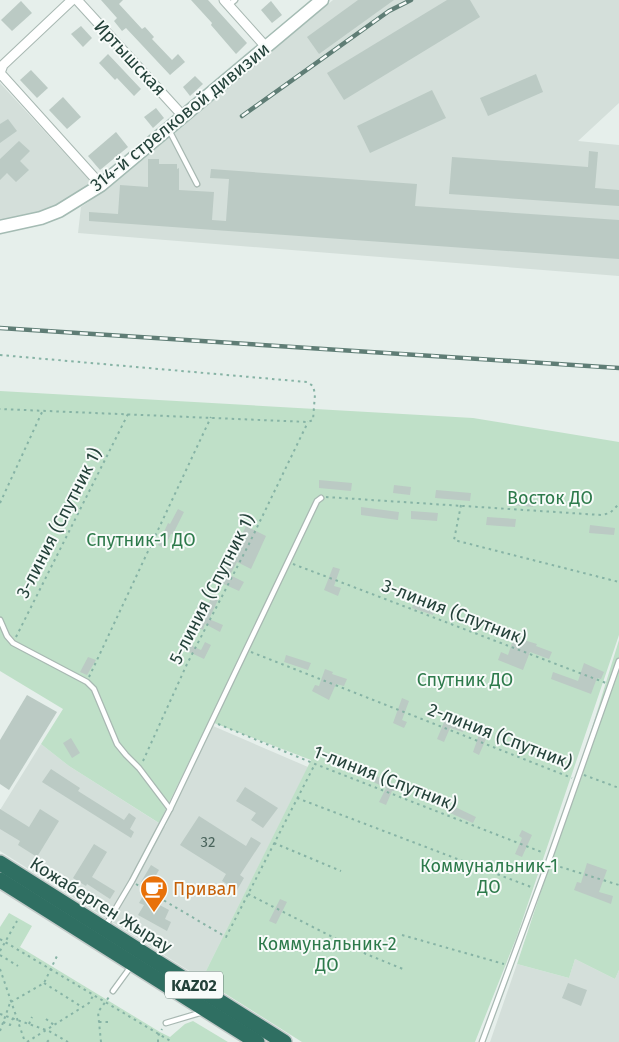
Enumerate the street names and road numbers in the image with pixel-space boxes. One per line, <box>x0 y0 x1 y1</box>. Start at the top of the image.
street label: Иртышская <box>89 16 171 100</box>
street label: 314-й стрелковой дивизии <box>86 38 274 196</box>
street label: 3-линия (Спутник 1) <box>12 444 106 602</box>
street label: 5-линия (Спутник 1) <box>165 510 259 668</box>
street label: 3-линия (Спутник) <box>379 574 530 650</box>
street label: 2-линия (Спутник) <box>425 698 576 774</box>
street label: 1-линия (Спутник) <box>310 741 460 816</box>
street label: Кожаберген Жырау <box>26 852 176 958</box>
road number: KAZ02 <box>165 972 223 998</box>

